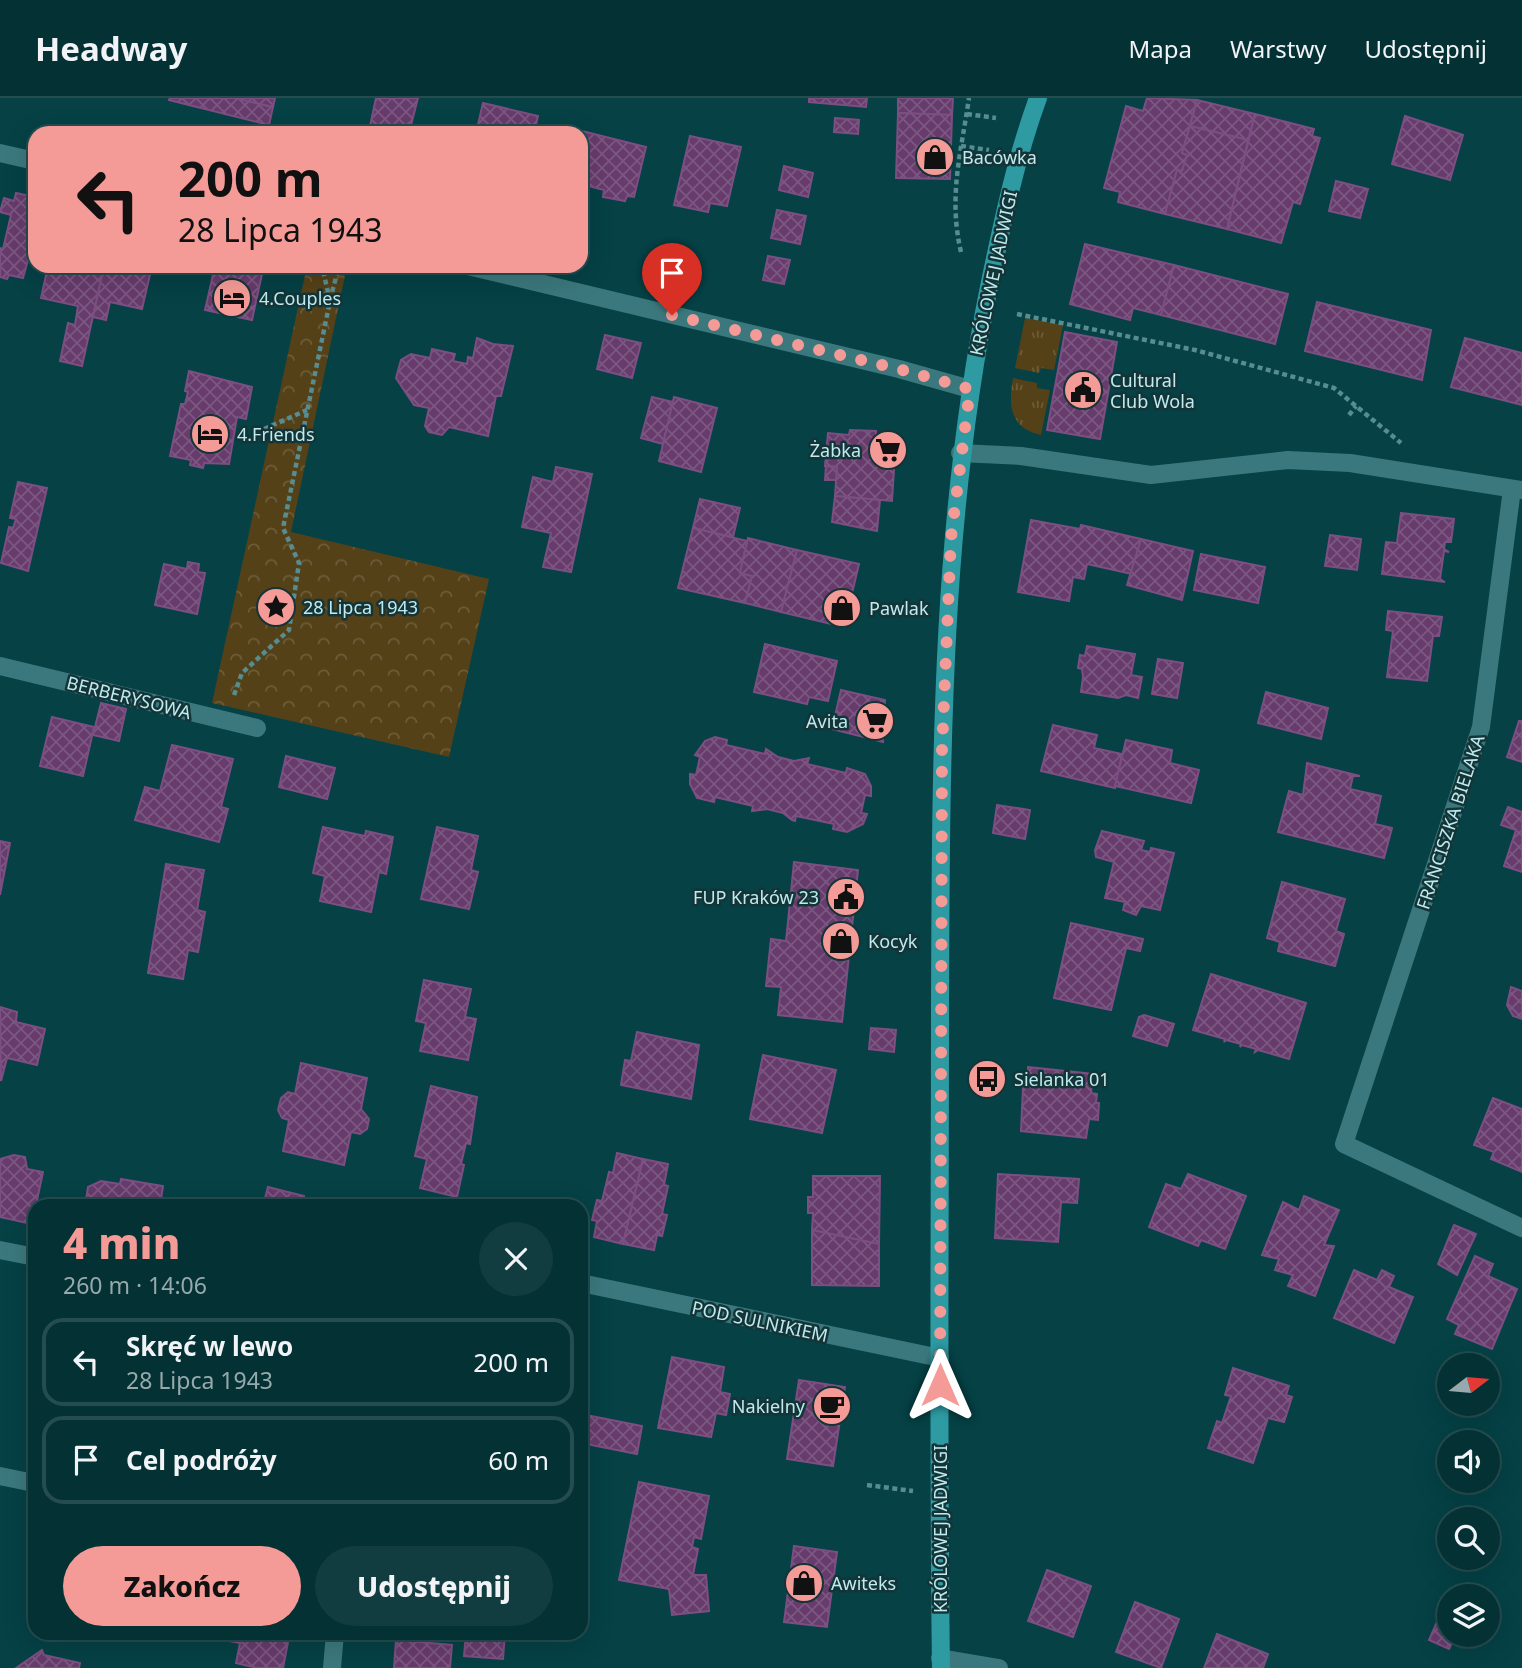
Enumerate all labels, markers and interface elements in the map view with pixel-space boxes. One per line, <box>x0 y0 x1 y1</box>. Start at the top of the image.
text: Headway <box>35 26 187 71</box>
text: Mapa <box>1129 32 1192 65</box>
text: Warstwy <box>1230 32 1327 65</box>
text: Udostępnij <box>1365 32 1487 65</box>
shop icon: Bacówka <box>914 136 956 178</box>
text: 200 m <box>178 145 323 211</box>
place label: Bacówka <box>962 145 1037 169</box>
icon: left <box>63 154 154 245</box>
street label: KRÓLOWEJ JADWIGI <box>964 188 1022 358</box>
text: 28 Lipca 1943 <box>178 208 382 251</box>
pin <box>642 243 702 315</box>
icon: arrive <box>653 254 691 292</box>
hotel icon: 4.Couples <box>211 277 253 319</box>
place label: 4.Couples <box>259 286 341 310</box>
place label: Cultural Club Wola <box>1110 368 1195 413</box>
public building icon: Cultural Club Wola <box>1062 369 1104 411</box>
hotel icon: 4.Friends <box>189 413 231 455</box>
place label: 4.Friends <box>237 422 315 446</box>
supermarket icon: Żabka <box>867 429 909 471</box>
place label: Żabka <box>810 438 861 462</box>
place icon: 28 Lipca 1943 <box>255 586 297 628</box>
shop icon: Pawlak <box>821 587 863 629</box>
place label: 28 Lipca 1943 <box>303 595 418 619</box>
place label: Pawlak <box>869 596 929 620</box>
street label: BERBERYSOWA <box>64 670 194 724</box>
supermarket icon: Avita <box>854 700 896 742</box>
place label: Avita <box>806 709 848 733</box>
street label: FRANCISZKA BIELAKA <box>1410 731 1490 912</box>
public building icon: FUP Kraków 23 <box>825 876 867 918</box>
place label: FUP Kraków 23 <box>693 885 819 909</box>
shop icon: Kocyk <box>820 920 862 962</box>
place label: Kocyk <box>868 929 918 953</box>
bus stop icon: Sielanka 01 <box>966 1058 1008 1100</box>
place label: Sielanka 01 <box>1014 1067 1110 1091</box>
text: 4 min <box>63 1214 180 1271</box>
button: close <box>479 1222 553 1296</box>
text: 260 m · 14:06 <box>63 1269 207 1301</box>
street label: POD SULNIKIEM <box>690 1295 830 1347</box>
text: Skręć w lewo <box>126 1328 293 1364</box>
icon: left <box>67 1343 105 1381</box>
text: 200 m <box>473 1344 549 1380</box>
position arrow <box>903 1348 977 1422</box>
north arrow <box>1437 1353 1500 1416</box>
map controls <box>1437 1353 1500 1647</box>
text: 28 Lipca 1943 <box>126 1364 273 1396</box>
cafe icon: Nakielny <box>811 1385 853 1427</box>
place label: Nakielny <box>732 1394 806 1418</box>
button: sound <box>1437 1430 1500 1493</box>
icon: arrive <box>67 1441 105 1479</box>
text: Cel podróży <box>126 1442 277 1478</box>
text: 60 m <box>488 1442 549 1478</box>
street label: KRÓLOWEJ JADWIGI <box>928 1445 952 1613</box>
button: search <box>1437 1507 1500 1570</box>
button: Zakończ <box>63 1546 301 1626</box>
button: Udostępnij <box>315 1546 553 1626</box>
shop icon: Awiteks <box>783 1562 825 1604</box>
place label: Awiteks <box>831 1571 896 1595</box>
button: layers <box>1437 1584 1500 1647</box>

